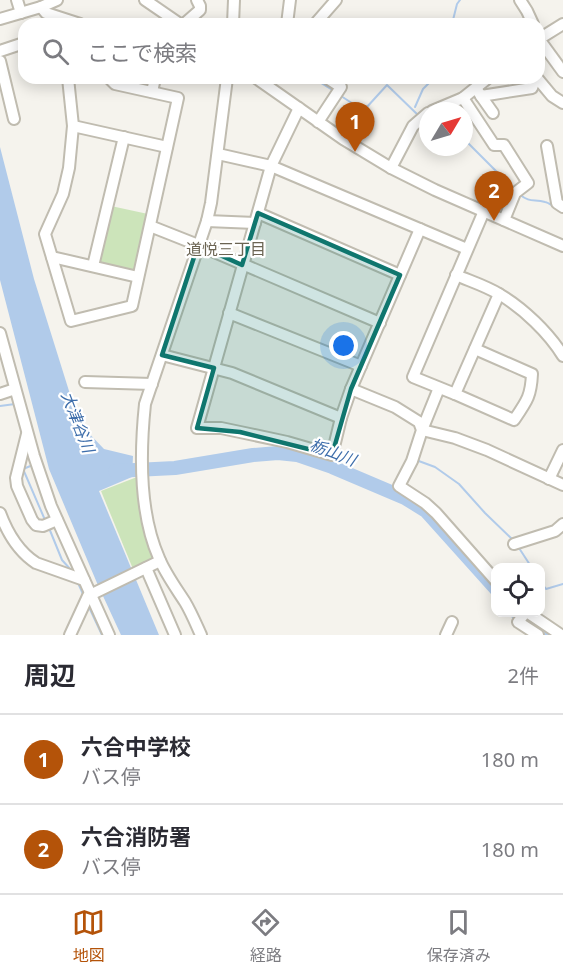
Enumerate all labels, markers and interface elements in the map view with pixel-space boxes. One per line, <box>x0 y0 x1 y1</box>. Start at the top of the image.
search box <box>18 18 545 84</box>
icon: search <box>39 35 72 68</box>
text: ここで検索 <box>87 37 197 67</box>
pin: 1 <box>336 102 374 152</box>
north arrow <box>419 102 473 156</box>
pin: 2 <box>474 172 514 221</box>
district label: 道悦三丁目 <box>186 238 266 260</box>
your location <box>329 331 358 360</box>
water label: 大津谷川 <box>56 388 100 458</box>
water label: 栃山川 <box>307 433 361 472</box>
map controls <box>491 563 545 617</box>
button: locate <box>491 563 545 617</box>
text: 周辺 <box>24 657 76 693</box>
text: 2件 <box>508 662 539 689</box>
text: 六合中学校 <box>81 731 191 761</box>
text: 1 <box>38 746 49 773</box>
text: 180 m <box>481 746 539 773</box>
text: バス停 <box>81 763 141 790</box>
text: 六合消防署 <box>81 821 191 851</box>
text: 2 <box>38 836 49 863</box>
text: 180 m <box>481 836 539 863</box>
text: バス停 <box>81 853 141 880</box>
tab: 地図 <box>72 906 105 966</box>
tab: 経路 <box>249 906 282 966</box>
tab: 保存済み <box>427 906 491 966</box>

